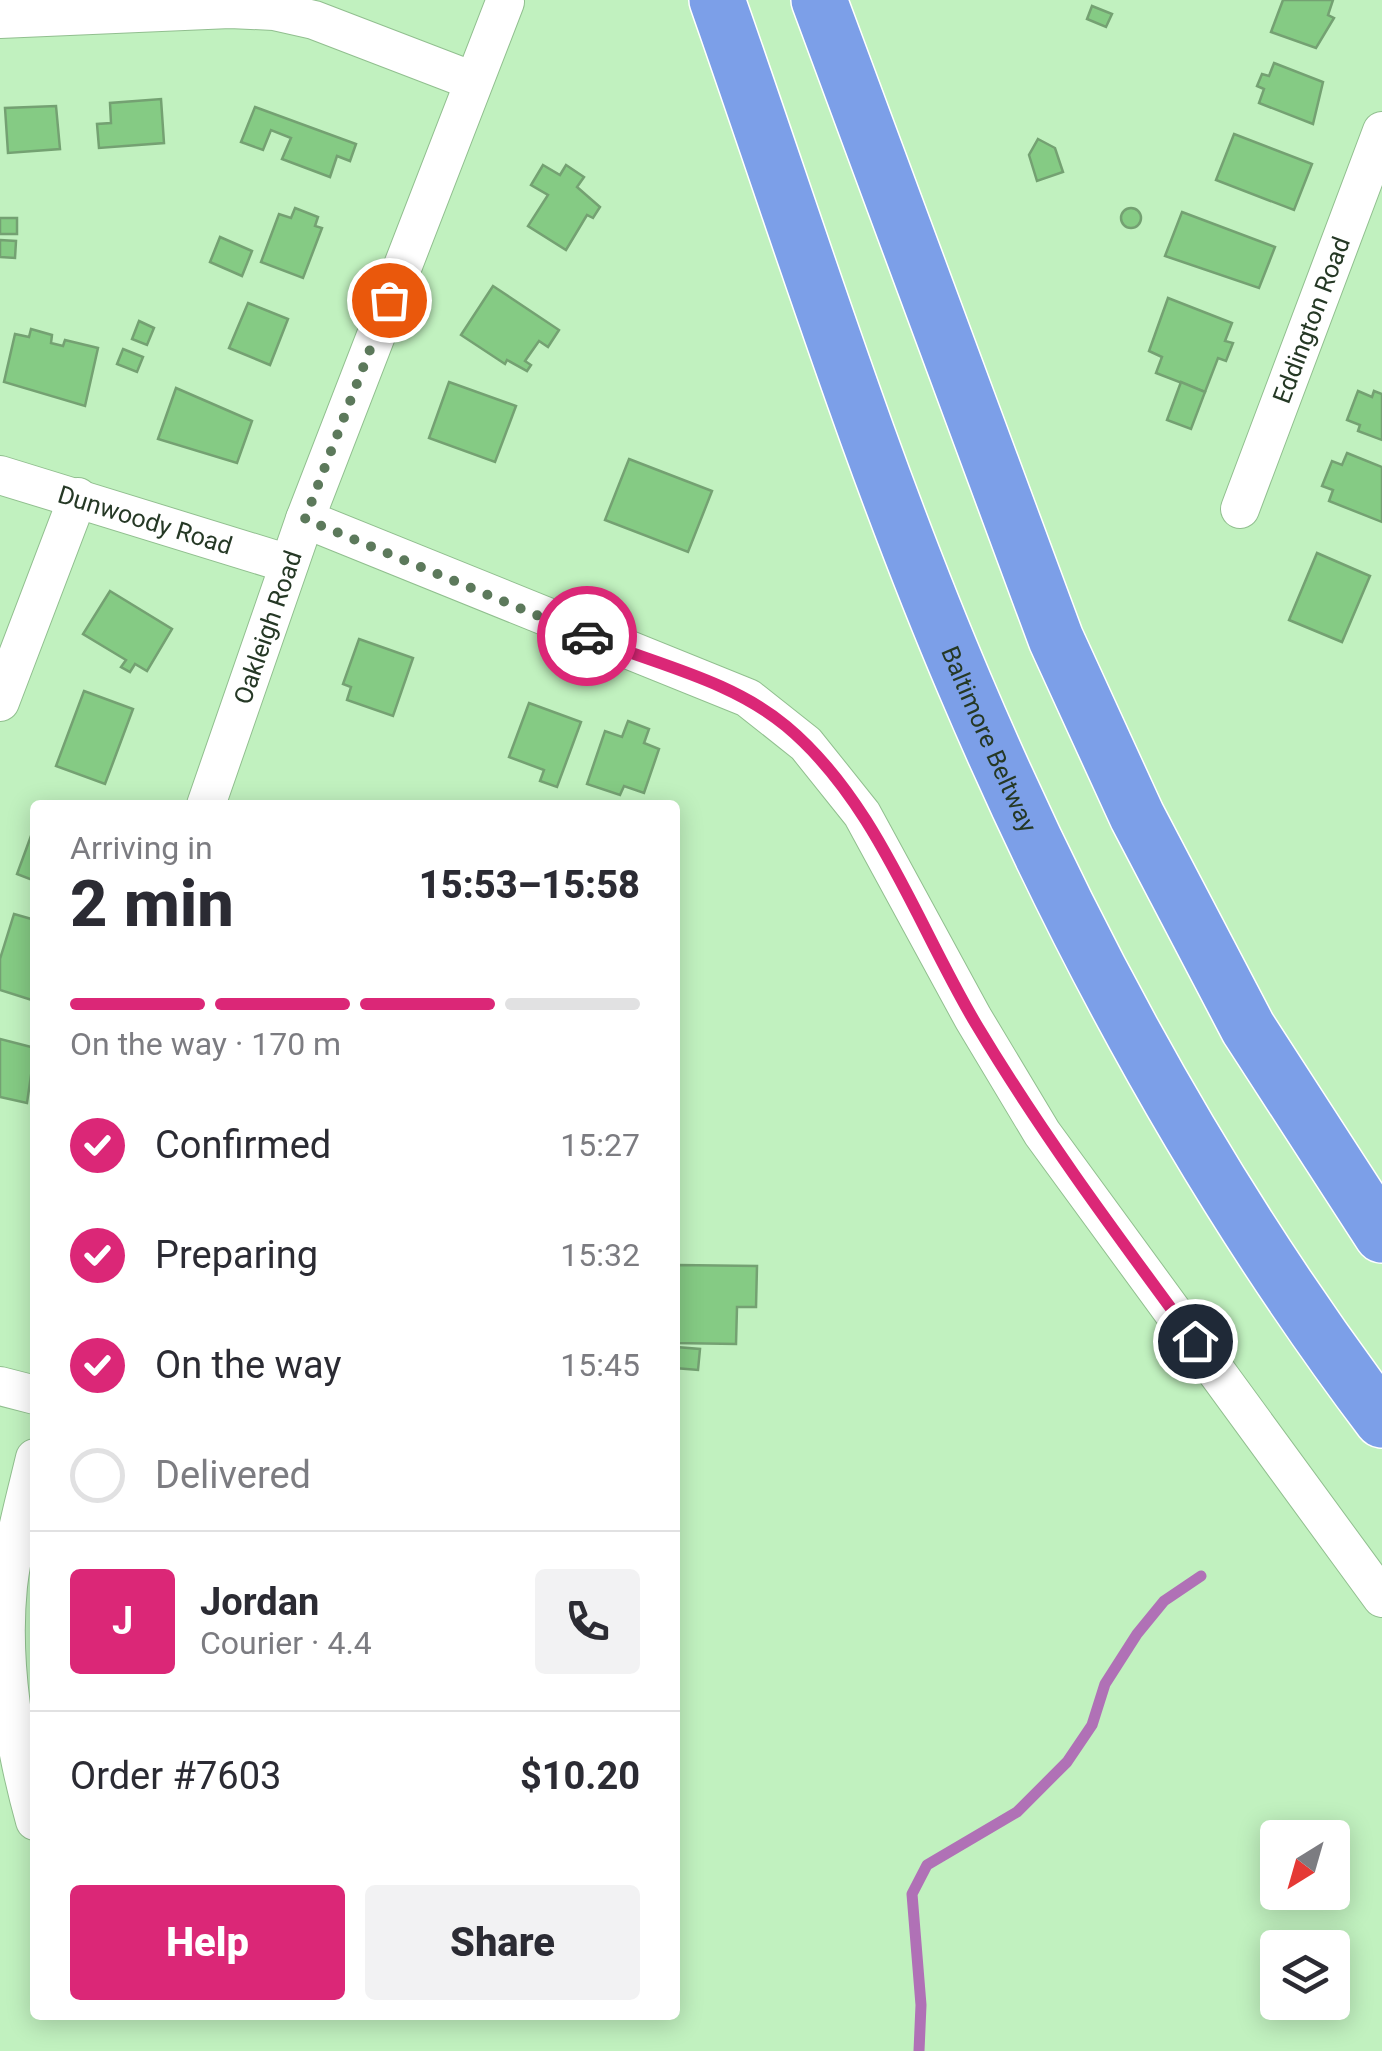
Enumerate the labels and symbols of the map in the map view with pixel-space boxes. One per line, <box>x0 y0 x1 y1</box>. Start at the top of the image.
street label: Eddington Road <box>1267 233 1356 407</box>
pin <box>347 258 432 343</box>
street label: Dunwoody Road <box>55 479 236 560</box>
street label: Oakleigh Road <box>228 547 307 708</box>
courier <box>537 586 637 686</box>
street label: Baltimore Beltway <box>936 642 1043 837</box>
pin <box>1153 1299 1238 1384</box>
north arrow <box>1260 1820 1350 1910</box>

